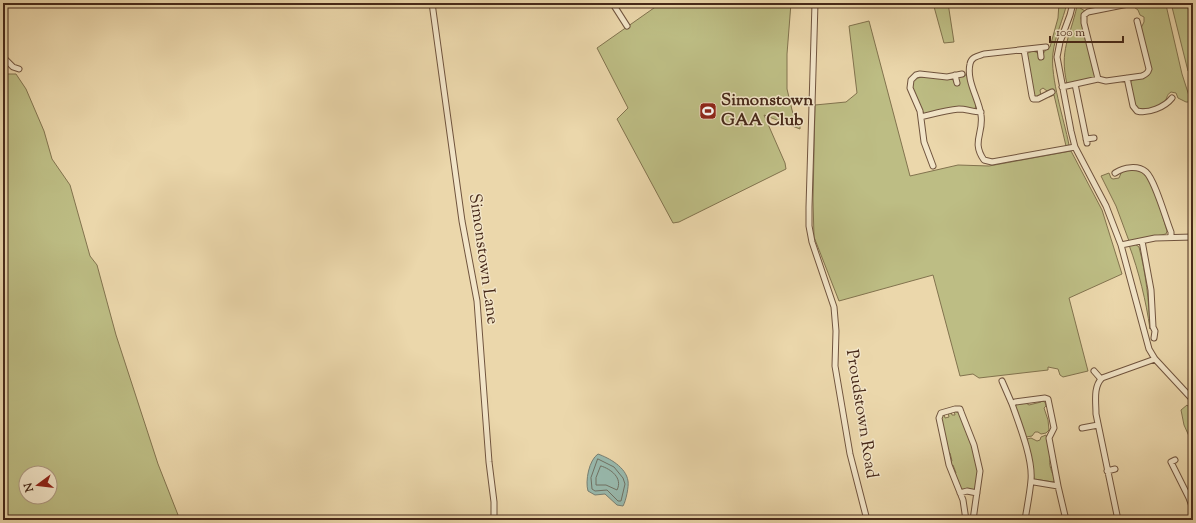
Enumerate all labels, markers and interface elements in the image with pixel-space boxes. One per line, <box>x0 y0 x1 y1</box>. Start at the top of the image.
scale bar <box>1050 18 1123 44</box>
text: 100 m <box>1056 24 1085 42</box>
place label: Simonstown GAA Club <box>721 89 814 133</box>
sports icon: Simonstown GAA Club <box>698 101 718 121</box>
street label: Simonstown Lane <box>462 192 504 326</box>
street label: Proudstown Road <box>839 348 883 481</box>
north arrow <box>18 465 58 505</box>
text: N <box>20 481 38 495</box>

